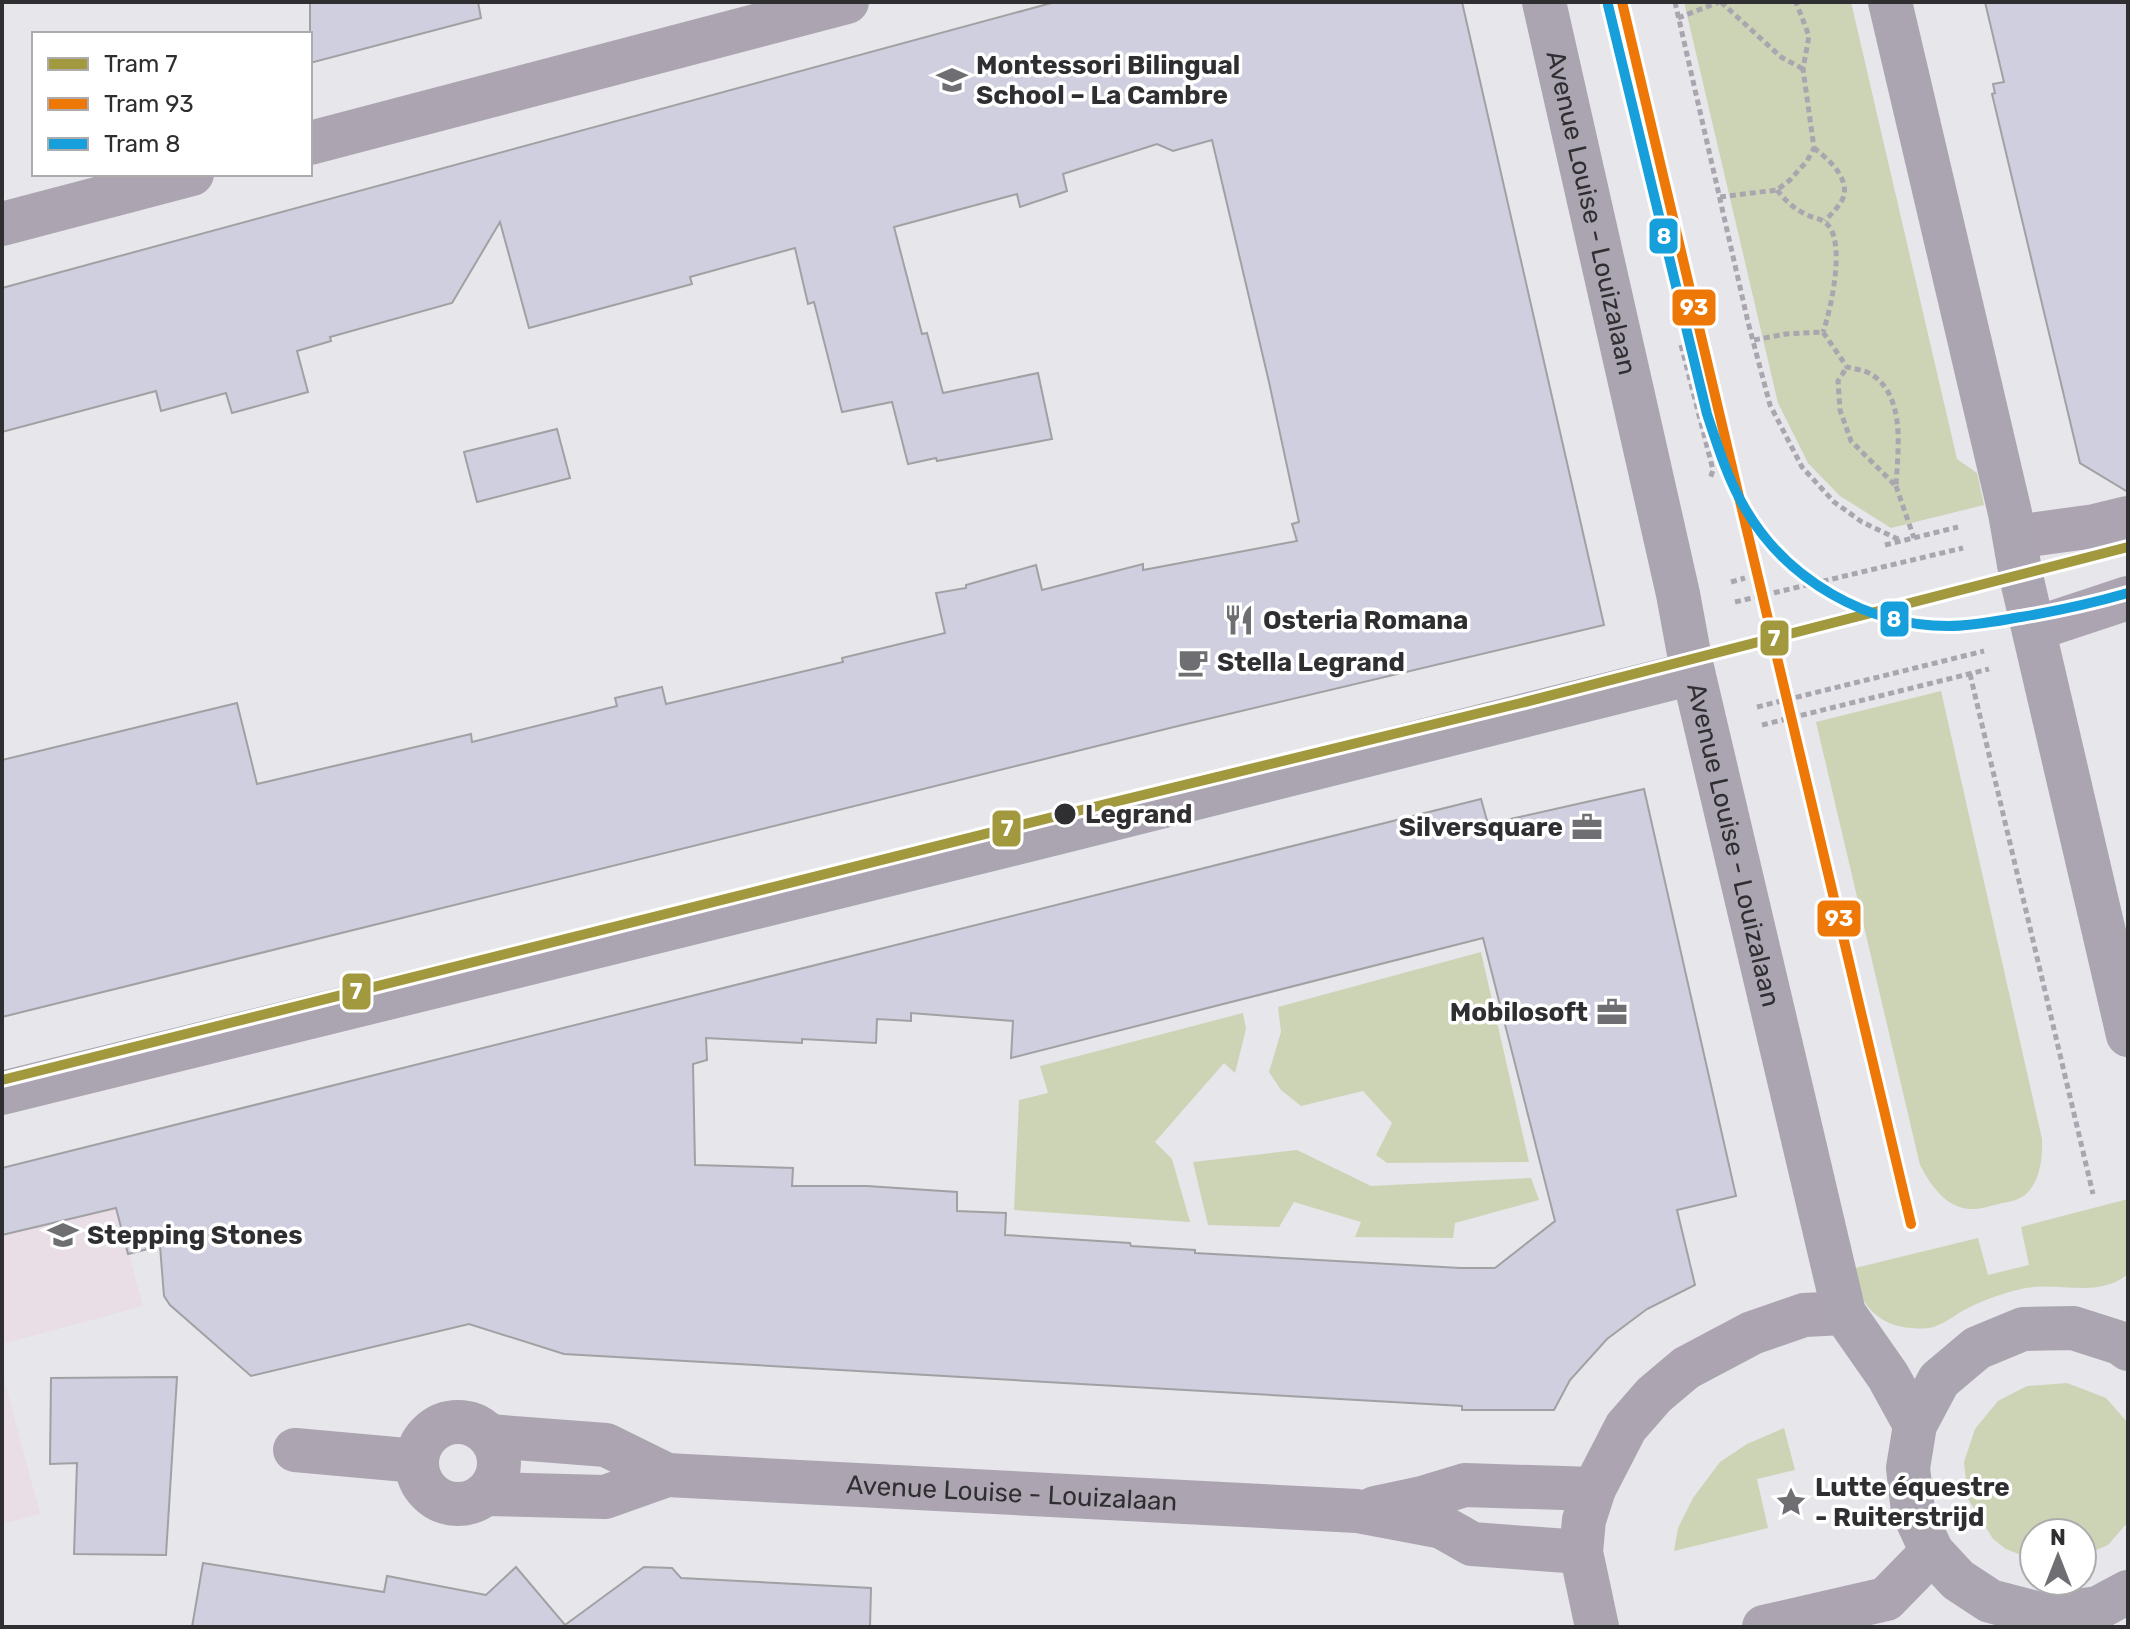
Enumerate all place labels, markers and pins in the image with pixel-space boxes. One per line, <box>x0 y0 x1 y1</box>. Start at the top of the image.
place label: Montessori Bilingual School – La Cambre <box>976 50 1240 111</box>
school or university icon: Montessori Bilingual School – La Cambre <box>935 63 969 97</box>
restaurant icon: Osteria Romana <box>1222 603 1256 637</box>
place label: Osteria Romana <box>1263 605 1468 636</box>
cafe icon: Stella Legrand <box>1176 645 1210 679</box>
place label: Stella Legrand <box>1217 647 1405 678</box>
place label: Legrand <box>1085 799 1192 830</box>
marker: Legrand <box>1052 801 1078 827</box>
office icon: Silversquare <box>1570 810 1604 844</box>
place label: Silversquare <box>1399 812 1563 843</box>
office icon: Mobilosoft <box>1595 995 1629 1029</box>
place label: Mobilosoft <box>1450 997 1588 1028</box>
school or university icon: Stepping Stones <box>46 1218 80 1252</box>
place label: Stepping Stones <box>87 1220 303 1251</box>
place label: Lutte équestre - Ruiterstrijd <box>1815 1472 2010 1533</box>
place icon: Lutte équestre - Ruiterstrijd <box>1774 1485 1808 1519</box>

